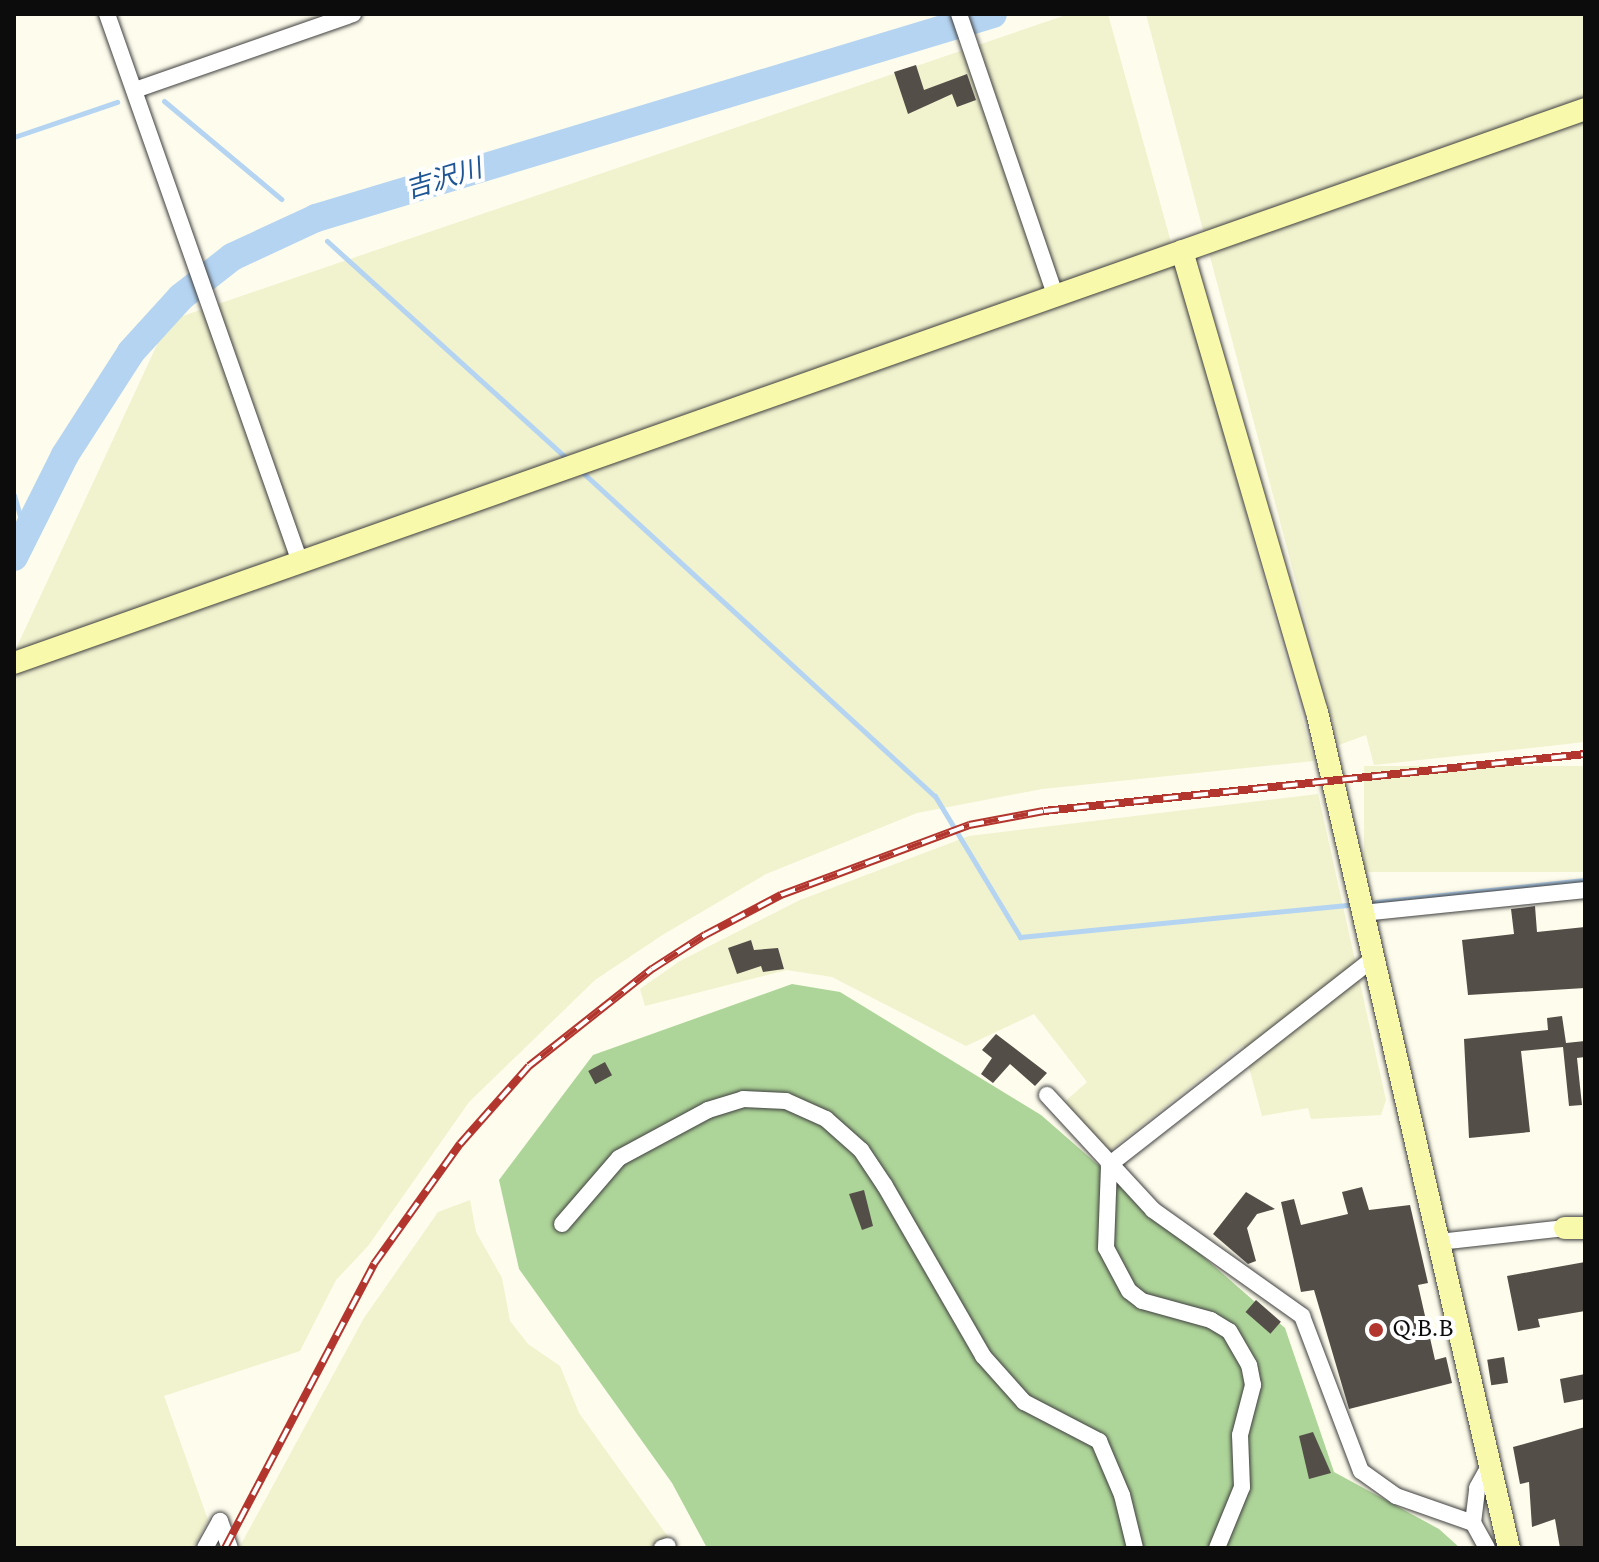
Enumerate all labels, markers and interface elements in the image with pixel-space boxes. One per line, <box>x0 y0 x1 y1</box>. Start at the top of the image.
water label: 吉沢川 <box>402 154 486 206</box>
place label: Q.B.B <box>1392 1316 1454 1344</box>
marker: Q.B.B <box>1367 1321 1385 1339</box>

